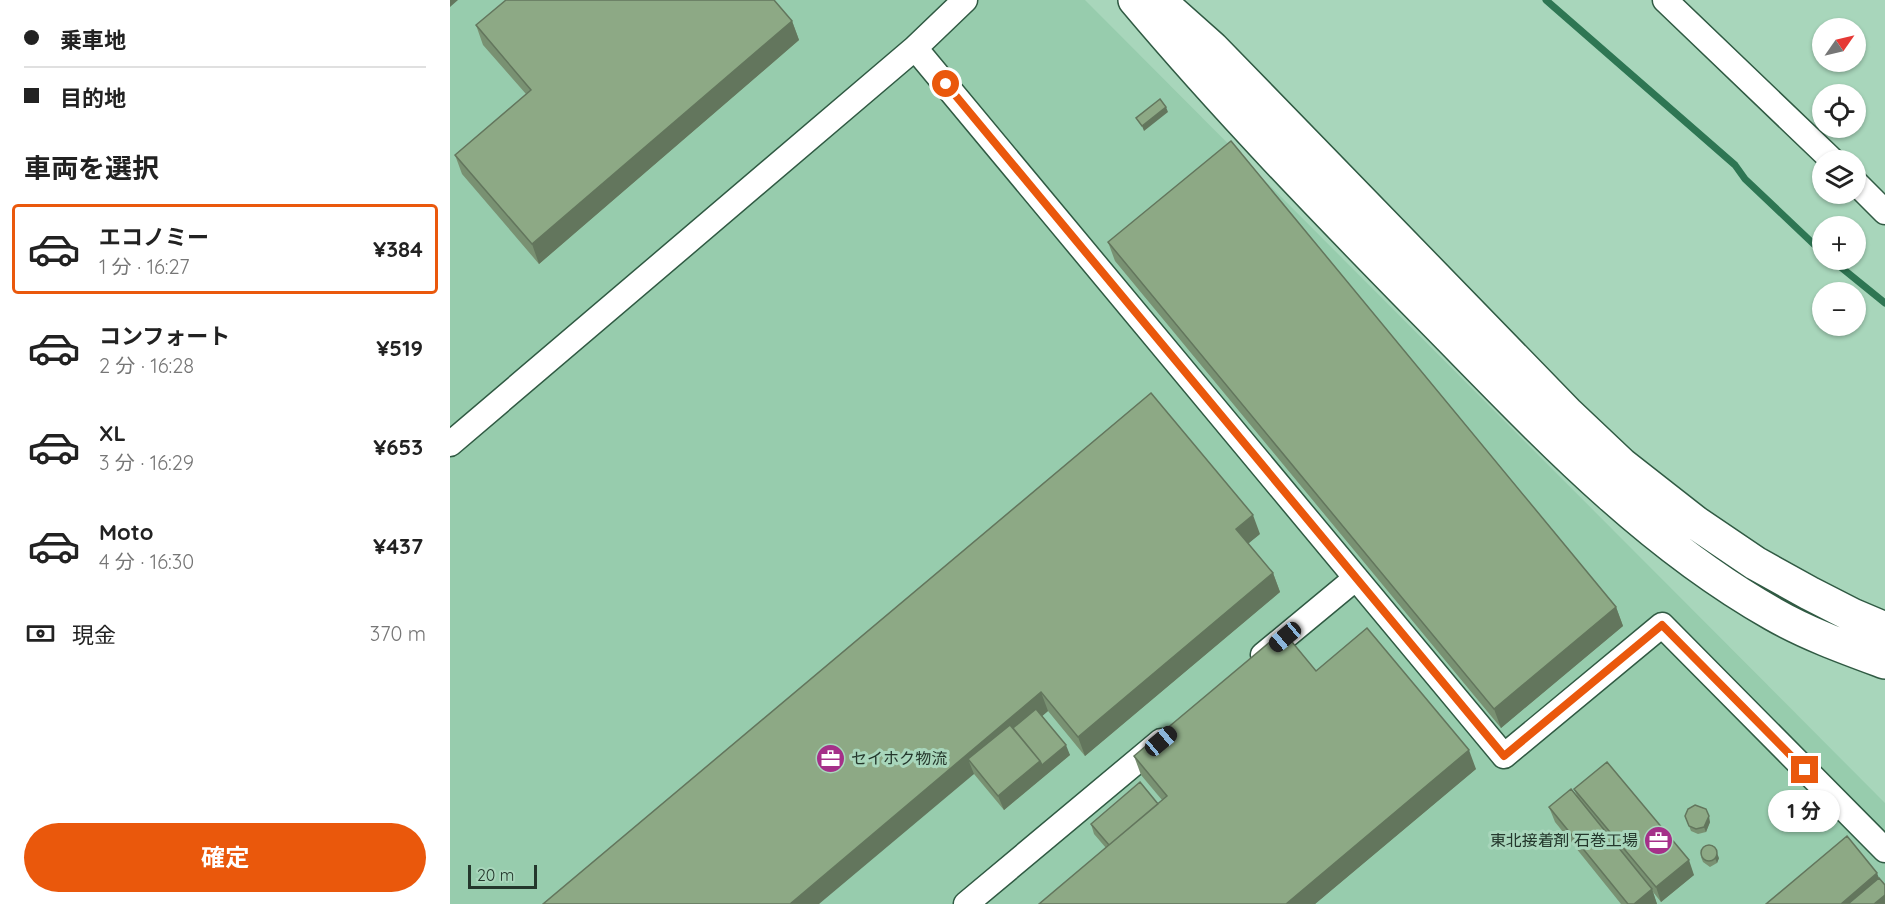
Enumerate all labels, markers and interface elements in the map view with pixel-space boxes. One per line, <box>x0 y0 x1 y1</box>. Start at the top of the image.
north arrow <box>1812 18 1866 72</box>
map controls <box>1812 18 1866 336</box>
text: 乗車地 <box>60 26 126 54</box>
route start <box>932 70 959 97</box>
text: 目的地 <box>60 84 126 112</box>
button: locate <box>1812 84 1866 138</box>
button: layers <box>1812 150 1866 204</box>
text: 車両を選択 <box>24 151 159 185</box>
button: + <box>1812 216 1866 270</box>
icon: car <box>27 222 81 276</box>
text: エコノミー <box>99 223 209 251</box>
text: ¥384 <box>373 235 423 263</box>
text: 1 分 · 16:27 <box>99 254 190 279</box>
button: − <box>1812 282 1866 336</box>
icon: car <box>27 321 81 375</box>
text: コンフォート <box>99 322 230 350</box>
text: ¥519 <box>376 334 423 362</box>
text: 2 分 · 16:28 <box>99 353 194 378</box>
text: XL <box>99 419 126 447</box>
icon: car <box>27 420 81 474</box>
text: ¥653 <box>373 433 423 461</box>
text: 3 分 · 16:29 <box>99 450 194 475</box>
text: Moto <box>99 518 153 546</box>
icon: car <box>27 519 81 573</box>
text: ¥437 <box>373 532 423 560</box>
text: 4 分 · 16:30 <box>99 549 194 574</box>
icon: cash <box>24 617 57 650</box>
car <box>1265 619 1305 655</box>
text: 現金 <box>72 621 116 649</box>
text: 370 m <box>370 621 426 646</box>
car <box>1141 723 1181 759</box>
office icon: セイホク物流 <box>814 742 846 774</box>
place label: セイホク物流 <box>851 748 947 768</box>
route end <box>1791 756 1818 783</box>
callout: 1 分 <box>1769 791 1841 833</box>
text: 1 分 <box>1787 798 1821 823</box>
button: 確定 <box>24 823 426 892</box>
office icon: 東北接着剤 石巻工場 <box>1643 824 1675 856</box>
place label: 東北接着剤 石巻工場 <box>1490 830 1638 850</box>
scale bar <box>468 862 537 890</box>
text: 20 m <box>477 865 514 885</box>

